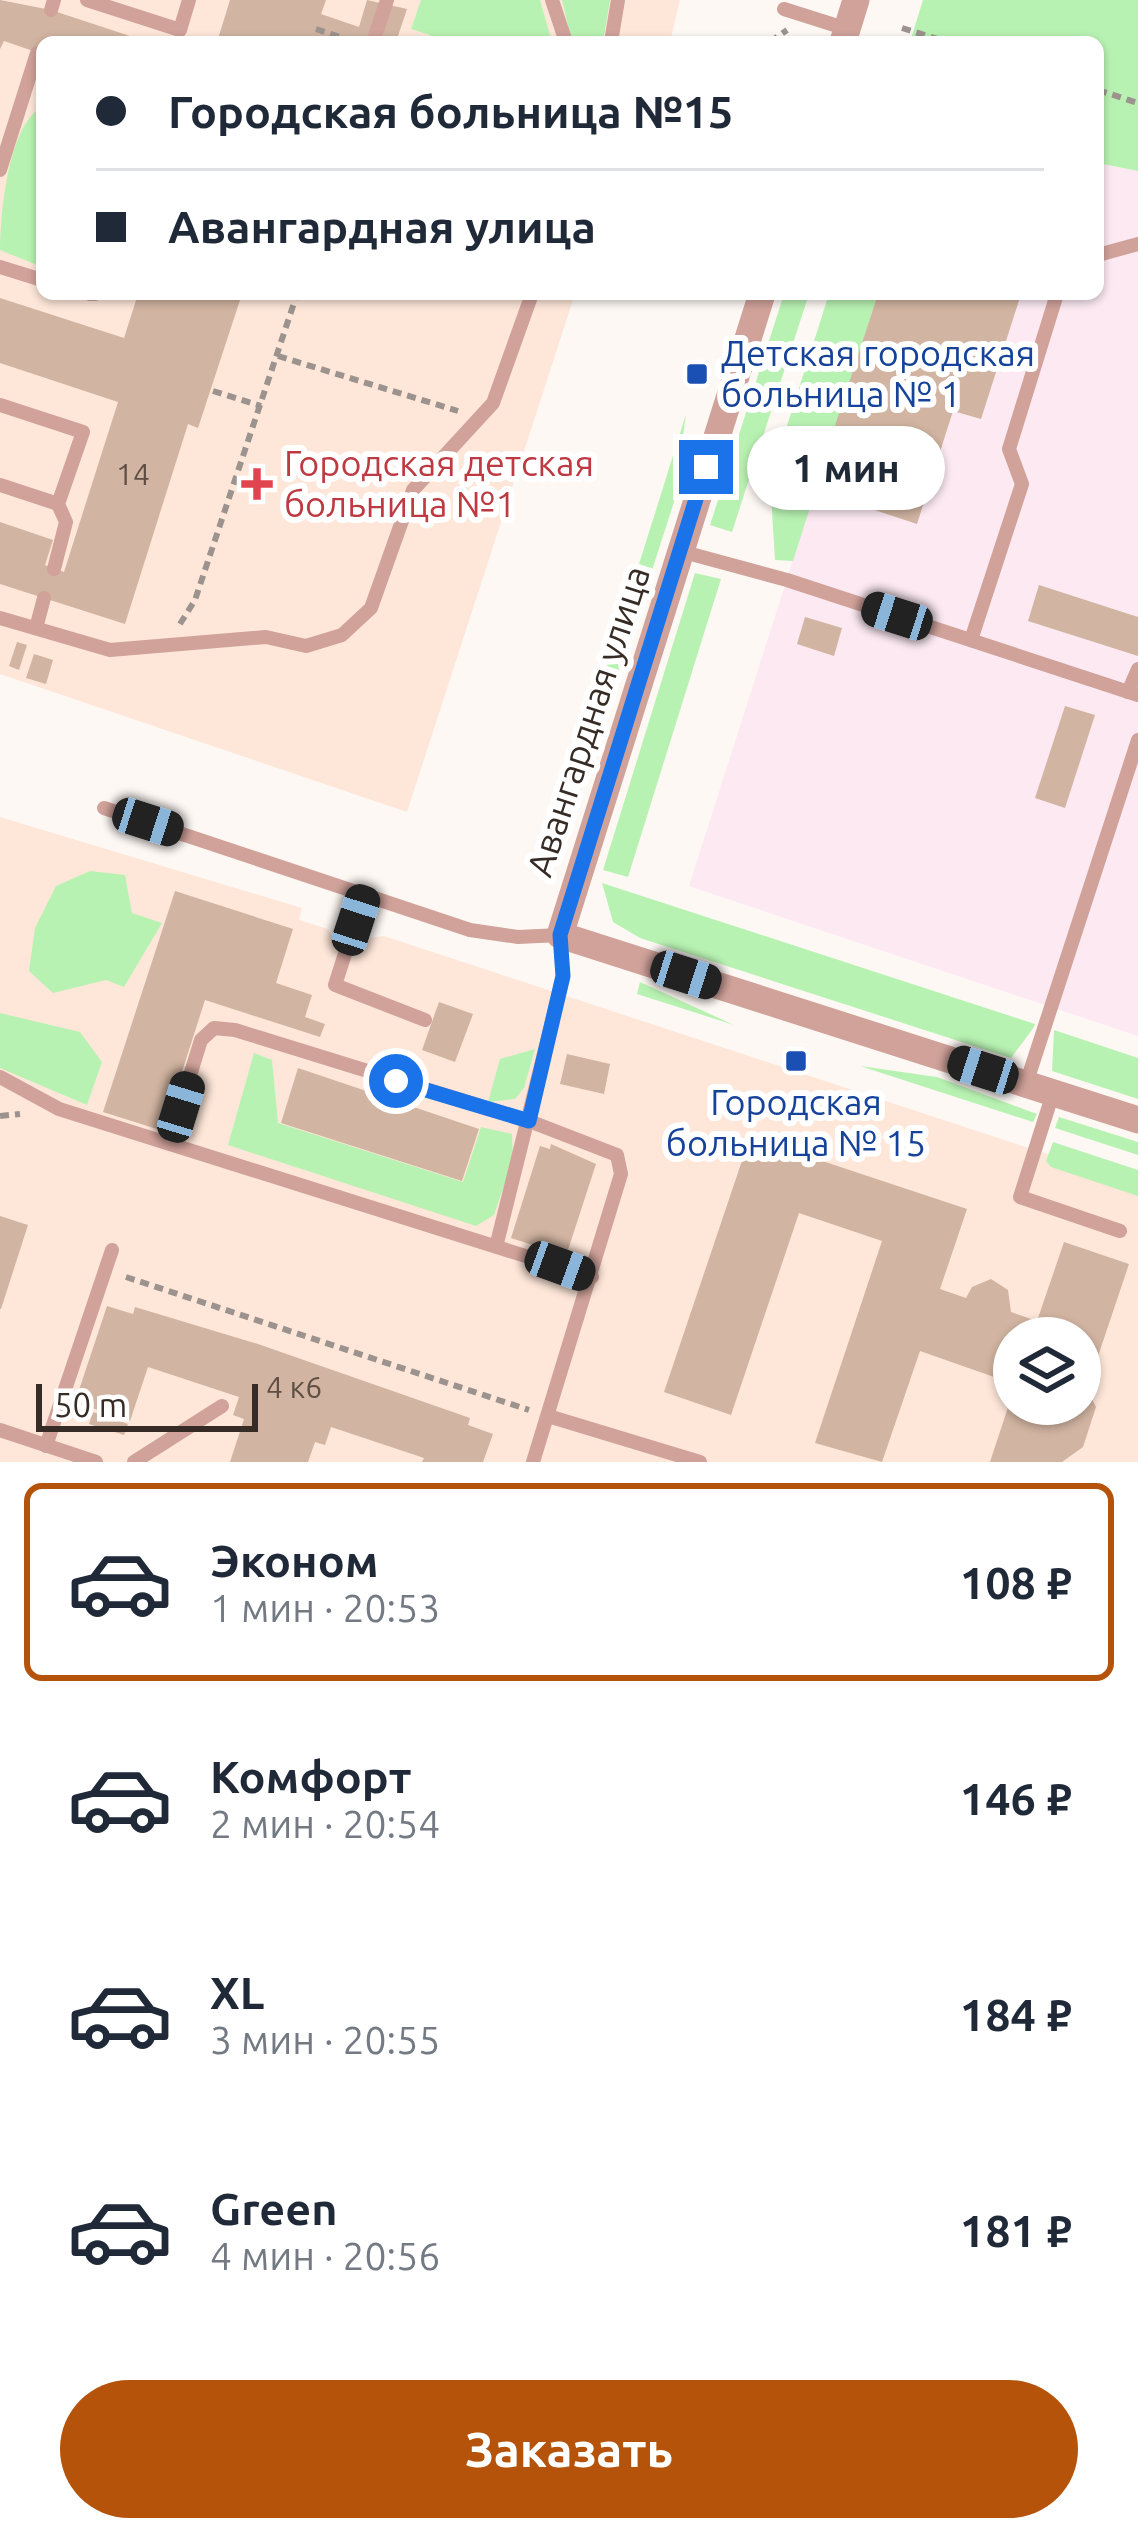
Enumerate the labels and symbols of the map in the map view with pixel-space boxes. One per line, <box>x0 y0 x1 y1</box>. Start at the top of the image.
place label: Детская городская больница № 1 <box>721 332 1035 414</box>
marker: Детская городская больница № 1 <box>684 361 710 387</box>
callout: 1 мин <box>748 425 946 509</box>
route end <box>679 440 733 494</box>
place label: Городская детская больница №1 <box>284 442 594 524</box>
house number: 14 <box>116 457 150 491</box>
marker: Городская детская больница №1 <box>241 468 273 500</box>
street label: Авангардная улица <box>518 561 657 881</box>
car <box>857 588 937 644</box>
car <box>108 794 188 850</box>
car <box>328 880 384 960</box>
car <box>646 947 726 1003</box>
car <box>943 1042 1023 1098</box>
marker: Городская больница № 15 <box>783 1048 809 1074</box>
route start <box>369 1054 423 1108</box>
car <box>153 1067 209 1147</box>
place label: Городская больница № 15 <box>666 1081 926 1163</box>
car <box>520 1237 600 1295</box>
house number: 4 к6 <box>266 1370 322 1404</box>
scale bar <box>36 1378 258 1431</box>

